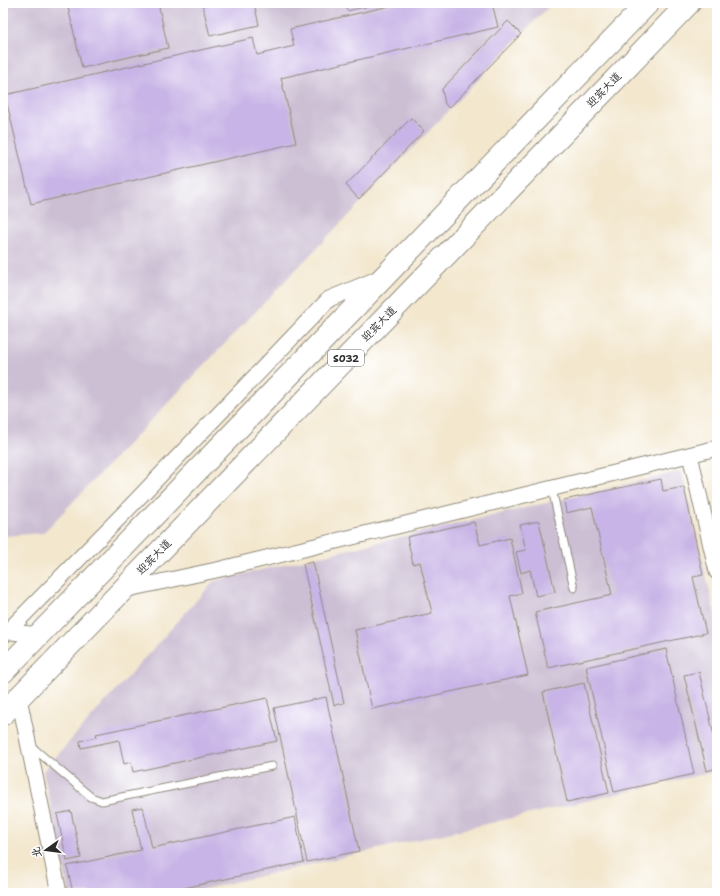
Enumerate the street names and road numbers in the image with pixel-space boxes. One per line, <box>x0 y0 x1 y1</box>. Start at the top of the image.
street label: 迎宾大道 <box>583 69 625 111</box>
street label: 迎宾大道 <box>358 303 400 345</box>
road number: S032 <box>328 350 364 366</box>
street label: 迎宾大道 <box>133 536 175 578</box>

